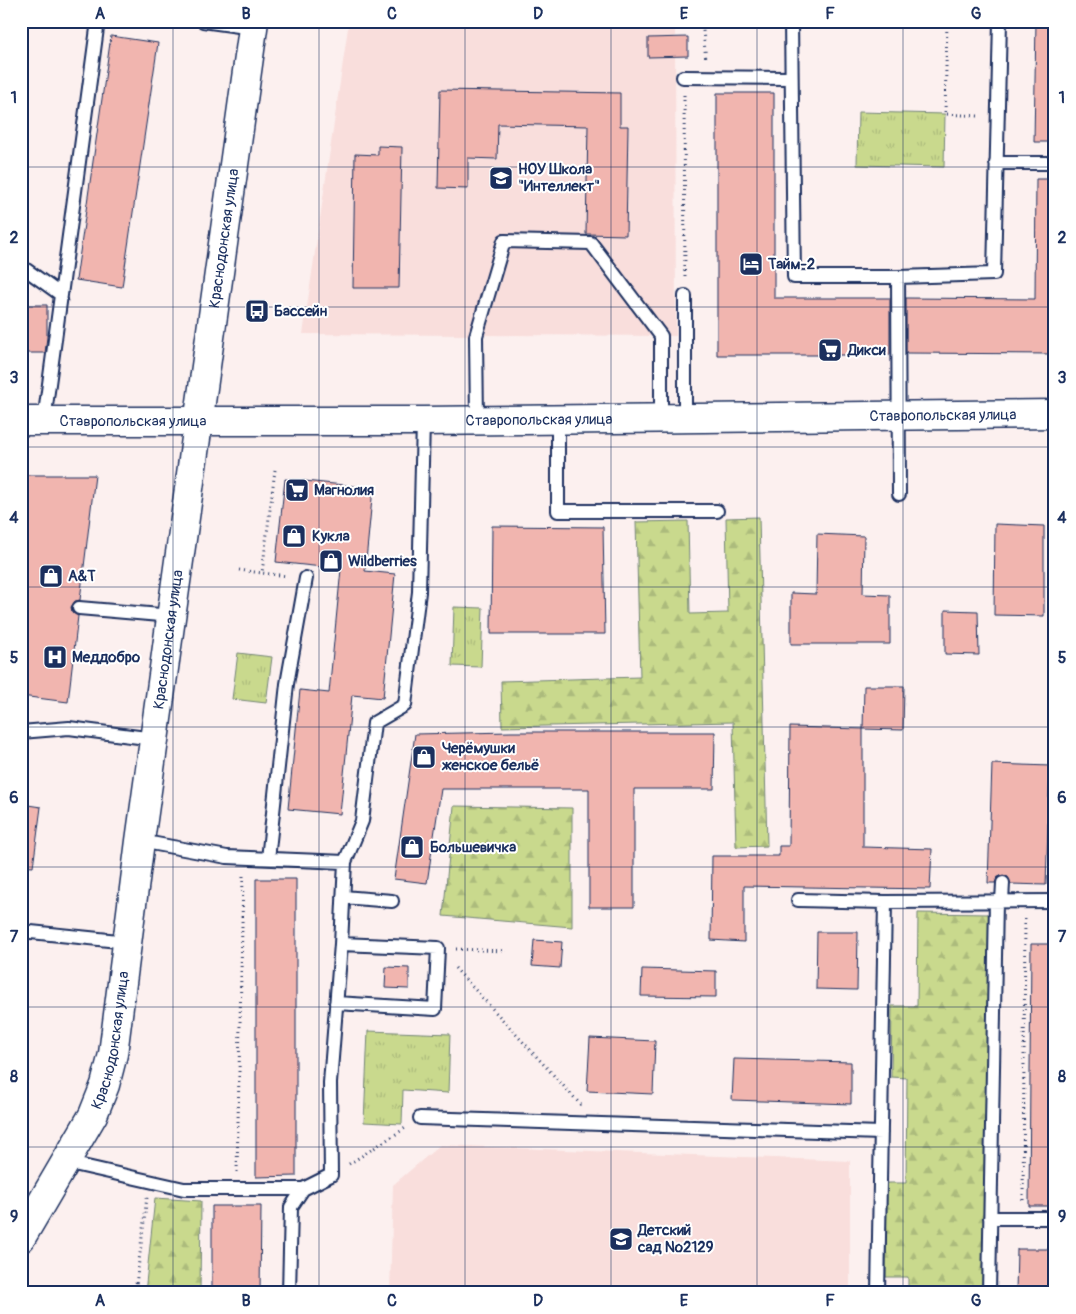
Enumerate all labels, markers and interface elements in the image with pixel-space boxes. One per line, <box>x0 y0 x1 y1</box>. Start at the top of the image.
text: A <box>95 4 106 24</box>
text: B <box>241 4 251 24</box>
text: C <box>387 4 397 24</box>
text: D <box>533 4 543 24</box>
text: E <box>680 4 689 24</box>
text: F <box>825 4 835 24</box>
text: G <box>971 4 982 24</box>
text: 1 <box>11 88 17 108</box>
text: 1 <box>1059 88 1065 108</box>
place label: НОУ Школа "Интеллект" <box>518 160 600 196</box>
school or university icon: НОУ Школа "Интеллект" <box>488 165 514 191</box>
street label: Краснодонская улица <box>205 167 243 309</box>
text: 2 <box>10 228 19 248</box>
text: 2 <box>1058 228 1067 248</box>
hotel icon: Тайм-2 <box>738 251 764 277</box>
place label: Тайм-2 <box>767 255 815 274</box>
bus stop icon: Бассейн <box>244 298 270 324</box>
place label: Бассейн <box>274 302 328 321</box>
supermarket icon: Дикси <box>817 337 843 363</box>
place label: Дикси <box>847 341 886 360</box>
text: 3 <box>10 368 19 388</box>
text: 3 <box>1058 368 1067 388</box>
street label: Ставропольская улица <box>869 405 1017 426</box>
street label: Ставропольская улица <box>465 409 613 430</box>
street label: Ставропольская улица <box>60 412 206 431</box>
supermarket icon: Магнолия <box>284 477 310 503</box>
place label: Магнолия <box>314 481 374 500</box>
text: 4 <box>9 508 19 528</box>
text: 4 <box>1057 508 1067 528</box>
shop icon: Кукла <box>281 523 307 549</box>
place label: Кукла <box>312 527 350 546</box>
shop icon: Wildberries <box>318 548 344 574</box>
place label: Wildberries <box>348 552 417 571</box>
shop icon: A&T <box>38 563 64 589</box>
place label: A&T <box>68 567 96 586</box>
street label: Краснодонская улица <box>149 569 187 710</box>
hospital icon: Меддобро <box>42 644 68 670</box>
text: 5 <box>10 648 19 668</box>
place label: Меддобро <box>72 648 140 667</box>
text: 5 <box>1058 648 1067 668</box>
place label: Черёмушки женское бельё <box>441 739 539 775</box>
shop icon: Черёмушки женское бельё <box>411 744 437 770</box>
text: 6 <box>9 788 19 808</box>
text: 6 <box>1057 788 1067 808</box>
shop icon: Большевичка <box>399 834 425 860</box>
place label: Большевичка <box>430 838 516 857</box>
text: 7 <box>10 927 19 947</box>
text: 7 <box>1058 927 1067 947</box>
street label: Краснодонская улица <box>87 970 133 1112</box>
text: 8 <box>10 1067 18 1087</box>
text: 8 <box>1058 1067 1066 1087</box>
text: 9 <box>10 1207 18 1227</box>
text: 9 <box>1058 1207 1066 1227</box>
place label: Детский сад №2129 <box>637 1221 714 1257</box>
school or university icon: Детский сад №2129 <box>608 1226 634 1252</box>
text: A <box>95 1291 106 1311</box>
text: B <box>241 1291 251 1311</box>
text: C <box>387 1291 397 1311</box>
text: D <box>533 1291 543 1311</box>
text: E <box>680 1291 689 1311</box>
text: F <box>825 1291 835 1311</box>
text: G <box>971 1291 982 1311</box>

